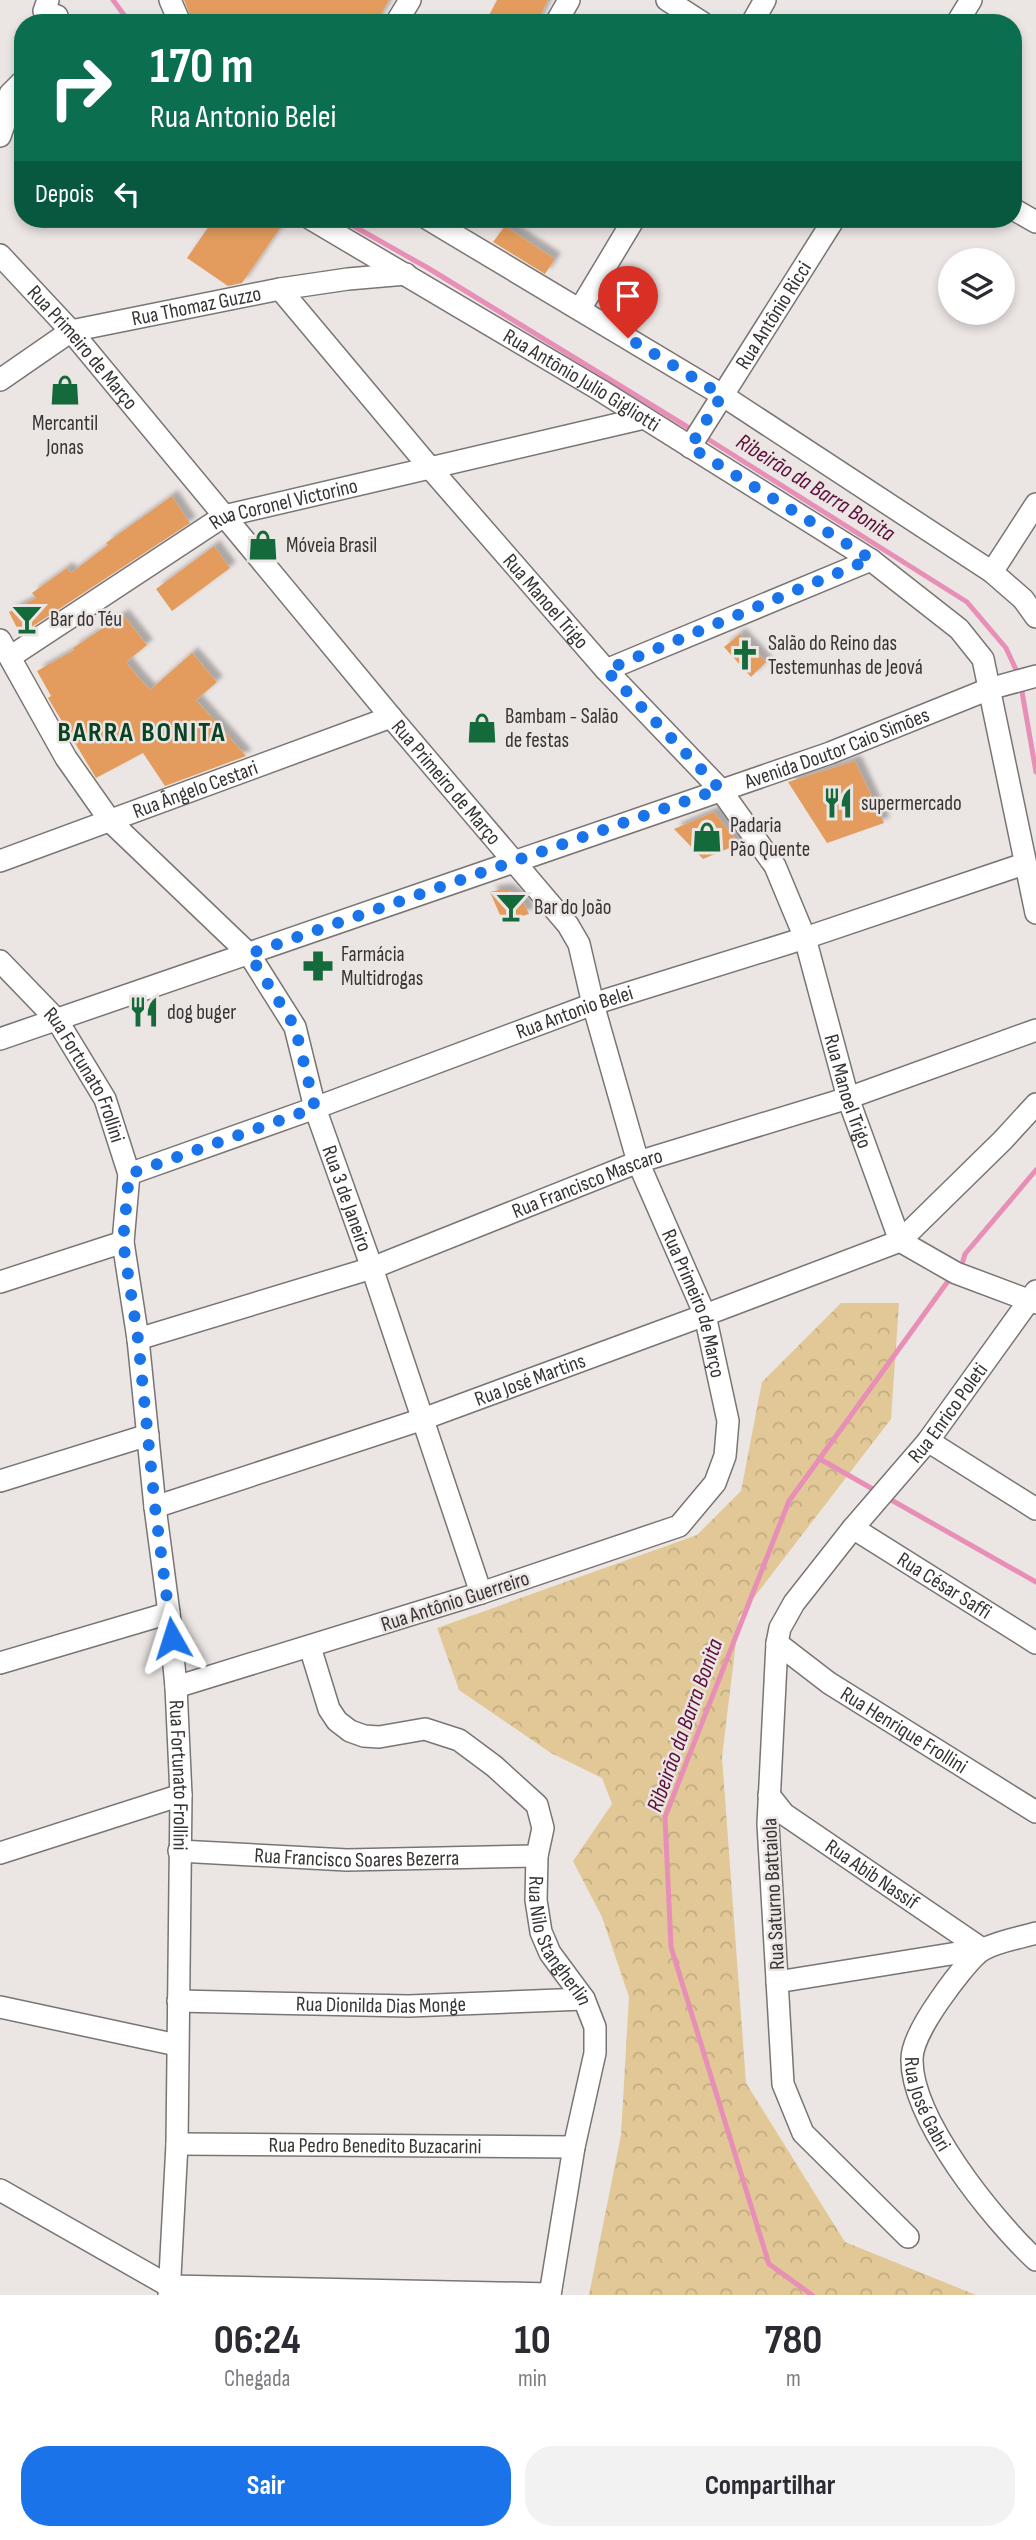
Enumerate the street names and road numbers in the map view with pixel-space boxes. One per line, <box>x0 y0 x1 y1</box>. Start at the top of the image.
street label: Rua Antônio Ricci <box>730 257 817 374</box>
street label: Rua Primeiro de Março <box>22 280 143 415</box>
street label: Rua Thomaz Guzzo <box>130 281 263 332</box>
street label: Rua Antônio Julio Gigliotti <box>499 324 664 437</box>
street label: Rua Coronel Victorino <box>205 473 360 535</box>
street label: Rua Manoel Trigo <box>497 549 594 654</box>
street label: Avenida Doutor Caio Simões <box>740 702 933 795</box>
street label: Rua Primeiro de Março <box>386 715 506 850</box>
street label: Rua Ângelo Cestari <box>129 755 261 824</box>
street label: Rua Antonio Belei <box>513 980 636 1045</box>
street label: Rua Fortunato Frollini <box>38 1002 130 1146</box>
street label: Rua Manoel Trigo <box>818 1032 877 1152</box>
street label: Rua 3 de Janeiro <box>316 1142 377 1255</box>
street label: Rua Francisco Mascaro <box>508 1143 666 1224</box>
street label: Rua Primeiro de Março <box>656 1225 730 1380</box>
street label: Rua José Martins <box>471 1348 589 1412</box>
street label: Rua Enrico Poleti <box>903 1358 993 1468</box>
street label: Rua César Saffi <box>892 1547 996 1625</box>
street label: Rua Antônio Guerreiro <box>378 1566 533 1637</box>
street label: Rua Henrique Frollini <box>836 1681 972 1779</box>
street label: Rua Fortunato Frollini <box>164 1699 193 1851</box>
street label: Rua Saturno Battaiola <box>757 1817 790 1971</box>
street label: Rua Abib Nassif <box>820 1834 924 1916</box>
street label: Rua Francisco Soares Bezerra <box>254 1843 460 1873</box>
street label: Rua Nilo Stangherlin <box>523 1876 597 2009</box>
street label: Rua Dionilda Dias Monge <box>296 1992 466 2019</box>
street label: Rua José Gabri <box>899 2057 956 2156</box>
street label: Rua Pedro Benedito Buzacarini <box>268 2133 482 2159</box>

